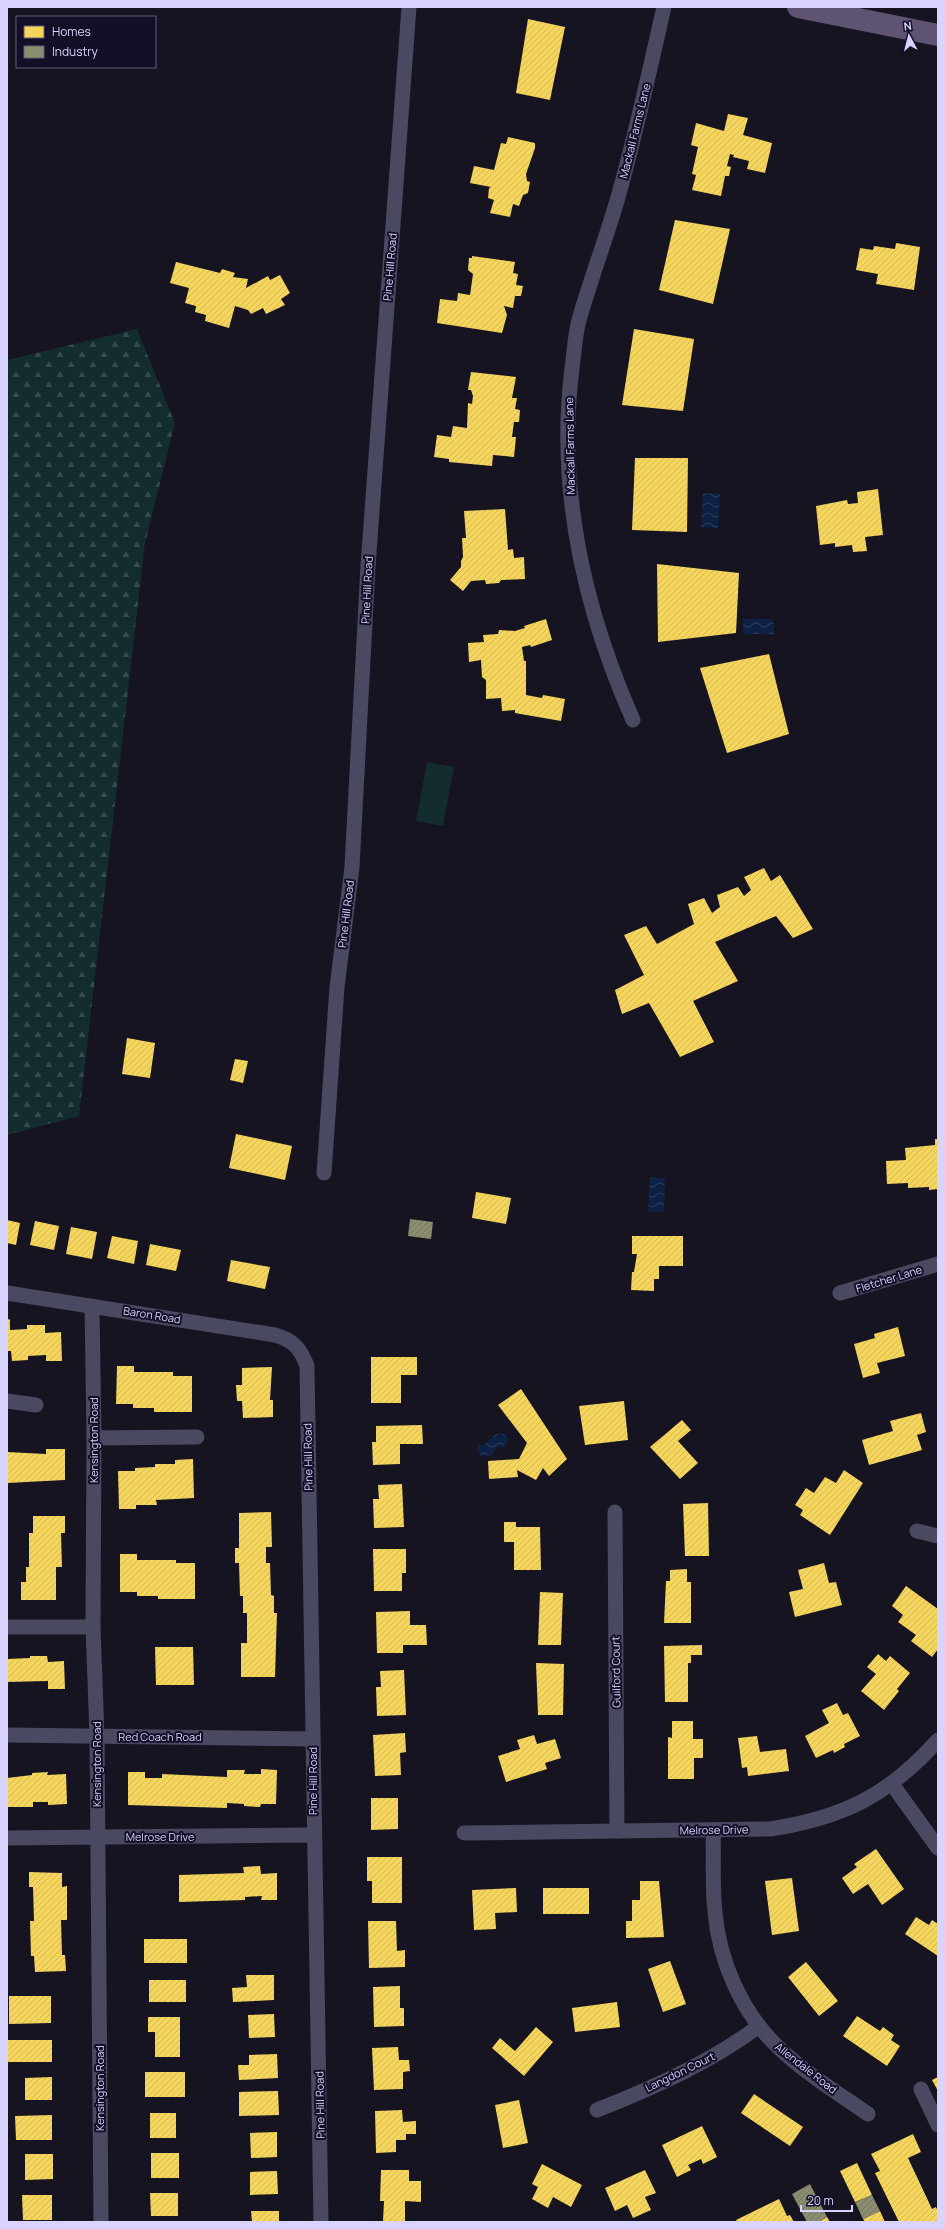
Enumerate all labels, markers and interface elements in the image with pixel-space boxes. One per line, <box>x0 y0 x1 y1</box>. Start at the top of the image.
legend <box>16 16 156 68</box>
north arrow <box>889 16 929 56</box>
text: N <box>903 18 913 34</box>
text: Homes <box>52 23 91 40</box>
text: Industry <box>52 43 98 60</box>
street label: Mackall Farms Lane <box>615 81 654 180</box>
street label: Pine Hill Road <box>379 233 400 301</box>
street label: Mackall Farms Lane <box>561 396 578 495</box>
street label: Pine Hill Road <box>357 556 376 624</box>
street label: Pine Hill Road <box>334 879 357 949</box>
street label: Fletcher Lane <box>854 1261 924 1296</box>
street label: Baron Road <box>122 1303 182 1326</box>
street label: Kensington Road <box>86 1397 101 1483</box>
street label: Pine Hill Road <box>299 1423 316 1491</box>
street label: Guilford Court <box>607 1636 624 1708</box>
street label: Kensington Road <box>89 1721 104 1807</box>
street label: Red Coach Road <box>118 1729 202 1744</box>
street label: Pine Hill Road <box>305 1747 320 1815</box>
street label: Melrose Drive <box>680 1821 749 1838</box>
street label: Melrose Drive <box>126 1829 195 1844</box>
street label: Allendale Road <box>772 2039 840 2097</box>
street label: Kensington Road <box>92 2045 107 2131</box>
street label: Langdon Court <box>642 2048 717 2095</box>
street label: Pine Hill Road <box>311 2071 328 2139</box>
scale bar <box>801 2187 852 2213</box>
text: 20 m <box>807 2192 834 2209</box>

